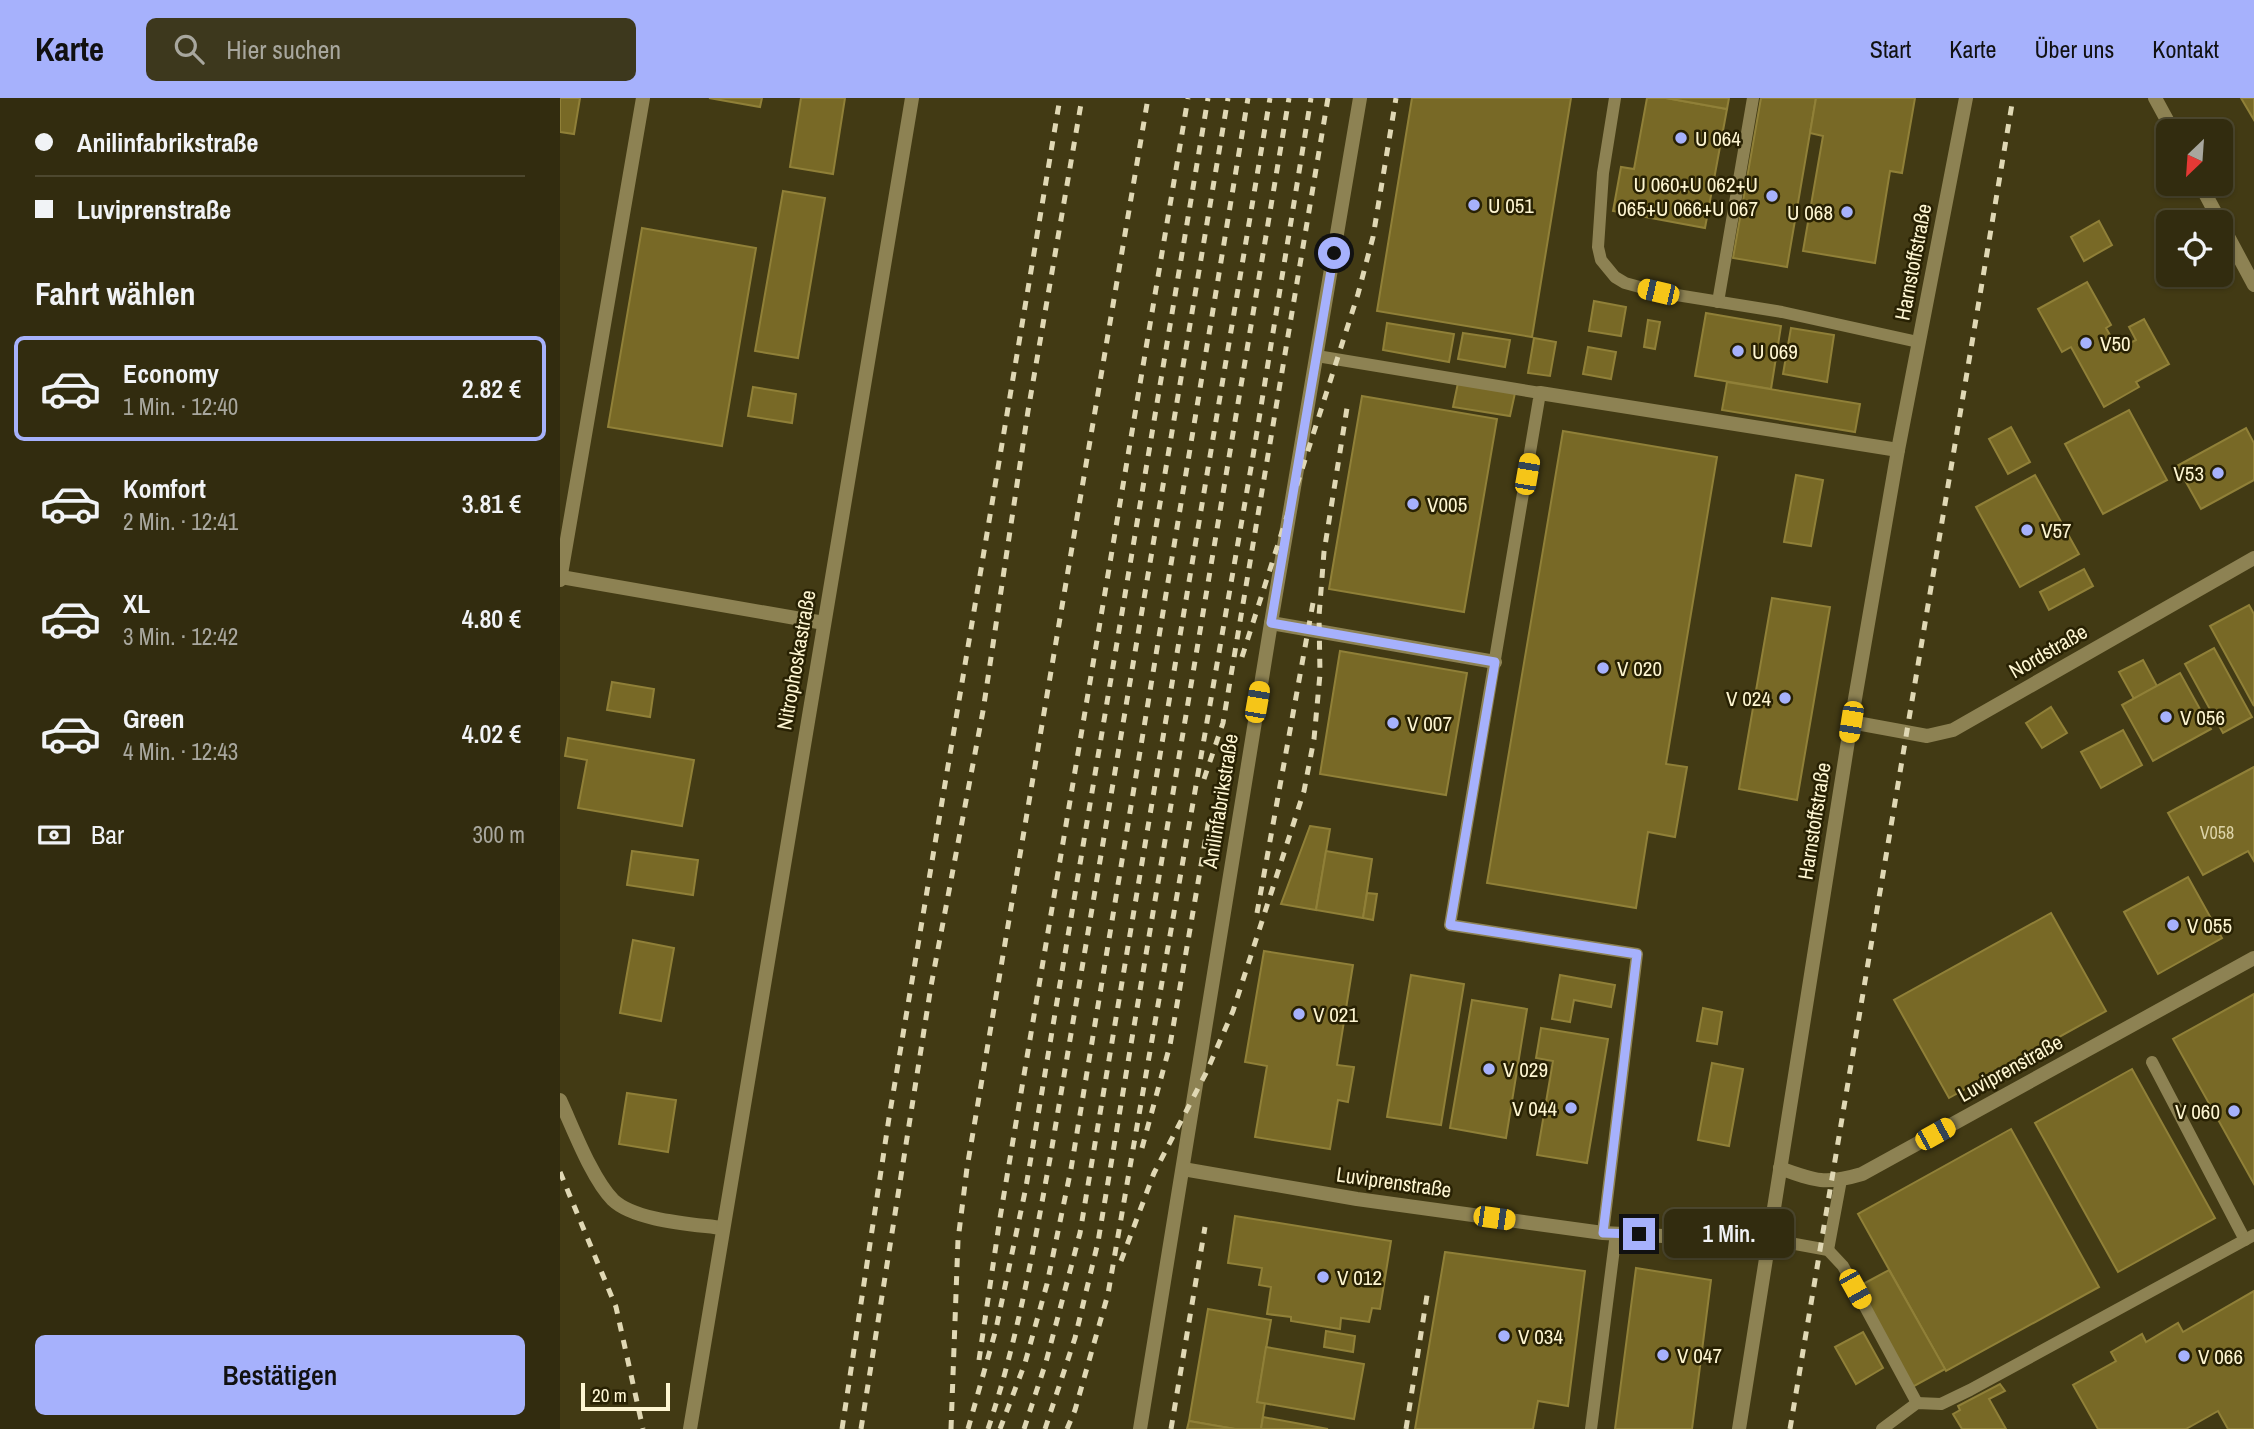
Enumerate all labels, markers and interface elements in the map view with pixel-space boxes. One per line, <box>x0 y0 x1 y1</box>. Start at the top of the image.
search box <box>146 18 636 81</box>
text: Karte <box>35 27 104 71</box>
icon: search <box>170 30 208 68</box>
text: Hier suchen <box>226 32 341 67</box>
text: Start <box>1870 33 1911 65</box>
text: Karte <box>1949 33 1996 65</box>
text: Über uns <box>2034 33 2114 65</box>
text: Kontakt <box>2152 33 2219 65</box>
north arrow <box>2156 119 2233 196</box>
map controls <box>2156 119 2233 287</box>
place label: U 064 <box>1695 124 1741 153</box>
text: Anilinfabrikstraße <box>77 125 258 160</box>
marker: U 064 <box>1673 130 1689 146</box>
place label: U 060+U 062+U 065+U 066+U 067 <box>1617 170 1758 223</box>
marker: U 060+U 062+U 065+U 066+U 067 <box>1764 188 1780 204</box>
place label: U 051 <box>1488 191 1534 220</box>
text: Luviprenstraße <box>77 192 231 227</box>
marker: U 051 <box>1466 197 1482 213</box>
place label: U 068 <box>1787 198 1833 227</box>
street label: Harnstoffstraße <box>1887 201 1939 323</box>
marker: U 068 <box>1839 204 1855 220</box>
button: locate <box>2156 210 2233 287</box>
route start <box>1318 237 1350 269</box>
text: Fahrt wählen <box>35 272 196 315</box>
car <box>1636 277 1681 307</box>
place label: V50 <box>2100 329 2131 358</box>
marker: V50 <box>2078 335 2094 351</box>
place label: U 069 <box>1752 337 1798 366</box>
marker: U 069 <box>1730 343 1746 359</box>
text: Economy <box>123 356 219 391</box>
icon: car <box>39 357 102 420</box>
text: 2.82 € <box>462 371 521 406</box>
text: 1 Min. · 12:40 <box>123 391 238 422</box>
car <box>1514 451 1541 497</box>
place label: V53 <box>2173 459 2204 488</box>
marker: V53 <box>2210 465 2226 481</box>
text: Komfort <box>123 471 206 506</box>
icon: car <box>39 472 102 535</box>
text: 3.81 € <box>462 486 521 521</box>
place label: V005 <box>1427 490 1467 519</box>
marker: V005 <box>1405 496 1421 512</box>
text: 2 Min. · 12:41 <box>123 506 238 537</box>
place label: V57 <box>2041 516 2072 545</box>
marker: V57 <box>2019 522 2035 538</box>
text: XL <box>123 586 150 621</box>
icon: car <box>39 587 102 650</box>
street label: Nitrophoskastraße <box>769 588 823 732</box>
text: 4.80 € <box>462 601 521 636</box>
street label: Nordstraße <box>2003 617 2093 685</box>
text: 3 Min. · 12:42 <box>123 621 238 652</box>
place label: V 020 <box>1617 654 1662 683</box>
marker: V 020 <box>1595 660 1611 676</box>
car <box>1244 679 1271 725</box>
place label: V 024 <box>1726 684 1771 713</box>
marker: V 024 <box>1777 690 1793 706</box>
car <box>1838 700 1865 744</box>
text: Green <box>123 701 185 736</box>
icon: car <box>39 702 102 765</box>
place label: V 056 <box>2180 703 2225 732</box>
place label: V 007 <box>1407 709 1452 738</box>
marker: V 056 <box>2158 709 2174 725</box>
marker: V 007 <box>1385 715 1401 731</box>
text: 4.02 € <box>462 716 521 751</box>
street label: Anilinfabrikstraße <box>1195 732 1245 871</box>
text: 4 Min. · 12:43 <box>123 736 238 767</box>
street label: Harnstoffstraße <box>1790 760 1838 882</box>
icon: cash <box>35 816 73 854</box>
text: Bar <box>91 817 124 852</box>
text: 300 m <box>473 819 525 850</box>
house number: V058 <box>2200 820 2234 845</box>
place label: V 055 <box>2187 911 2232 940</box>
marker: V 055 <box>2165 917 2181 933</box>
place label: V 021 <box>1313 1000 1358 1029</box>
marker: V 021 <box>1291 1006 1307 1022</box>
street label: Luviprenstraße <box>1952 1027 2068 1109</box>
place label: V 029 <box>1503 1055 1548 1084</box>
marker: V 029 <box>1481 1061 1497 1077</box>
place label: V 044 <box>1512 1094 1557 1123</box>
place label: V 060 <box>2175 1097 2220 1126</box>
marker: V 044 <box>1563 1100 1579 1116</box>
marker: V 060 <box>2226 1103 2242 1119</box>
car <box>1912 1115 1959 1153</box>
street label: Luviprenstraße <box>1335 1160 1453 1204</box>
car <box>1472 1205 1517 1231</box>
callout: 1 Min. <box>1664 1210 1793 1258</box>
route end <box>1623 1218 1655 1250</box>
text: 1 Min. <box>1702 1218 1756 1249</box>
place label: V 012 <box>1337 1263 1382 1292</box>
car <box>1836 1266 1875 1312</box>
marker: V 012 <box>1315 1269 1331 1285</box>
place label: V 034 <box>1518 1322 1563 1351</box>
marker: V 034 <box>1496 1328 1512 1344</box>
button: Bestätigen <box>35 1335 525 1415</box>
place label: V 047 <box>1677 1341 1722 1370</box>
place label: V 066 <box>2198 1342 2243 1371</box>
marker: V 047 <box>1655 1347 1671 1363</box>
marker: V 066 <box>2176 1348 2192 1364</box>
scale bar <box>581 1380 670 1412</box>
text: 20 m <box>592 1382 627 1408</box>

